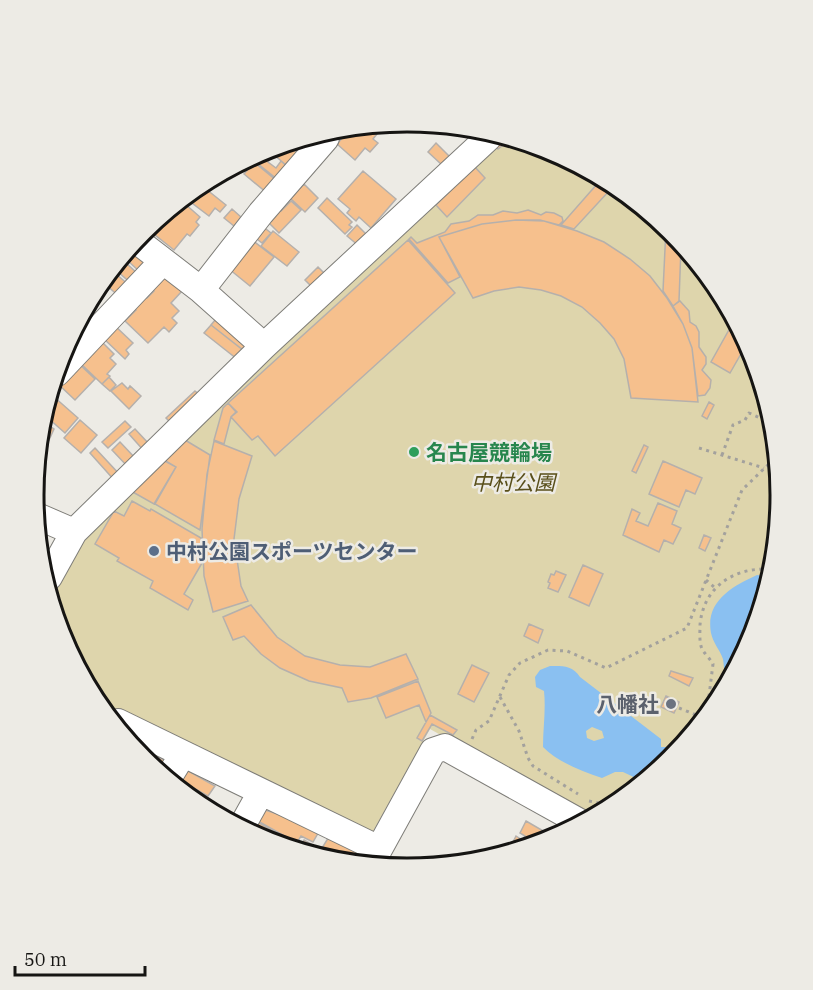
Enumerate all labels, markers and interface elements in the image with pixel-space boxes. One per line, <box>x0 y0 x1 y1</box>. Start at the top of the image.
place label: 名古屋競輪場 <box>426 438 552 466</box>
marker: 名古屋競輪場 <box>407 445 421 459</box>
park label: 中村公園 <box>471 468 558 496</box>
place label: 中村公園スポーツセンター <box>166 537 418 565</box>
marker: 中村公園スポーツセンター <box>147 544 161 558</box>
place label: 八幡社 <box>596 690 659 718</box>
marker: 八幡社 <box>664 697 678 711</box>
scale bar <box>15 939 146 977</box>
text: 50 m <box>24 948 67 971</box>

